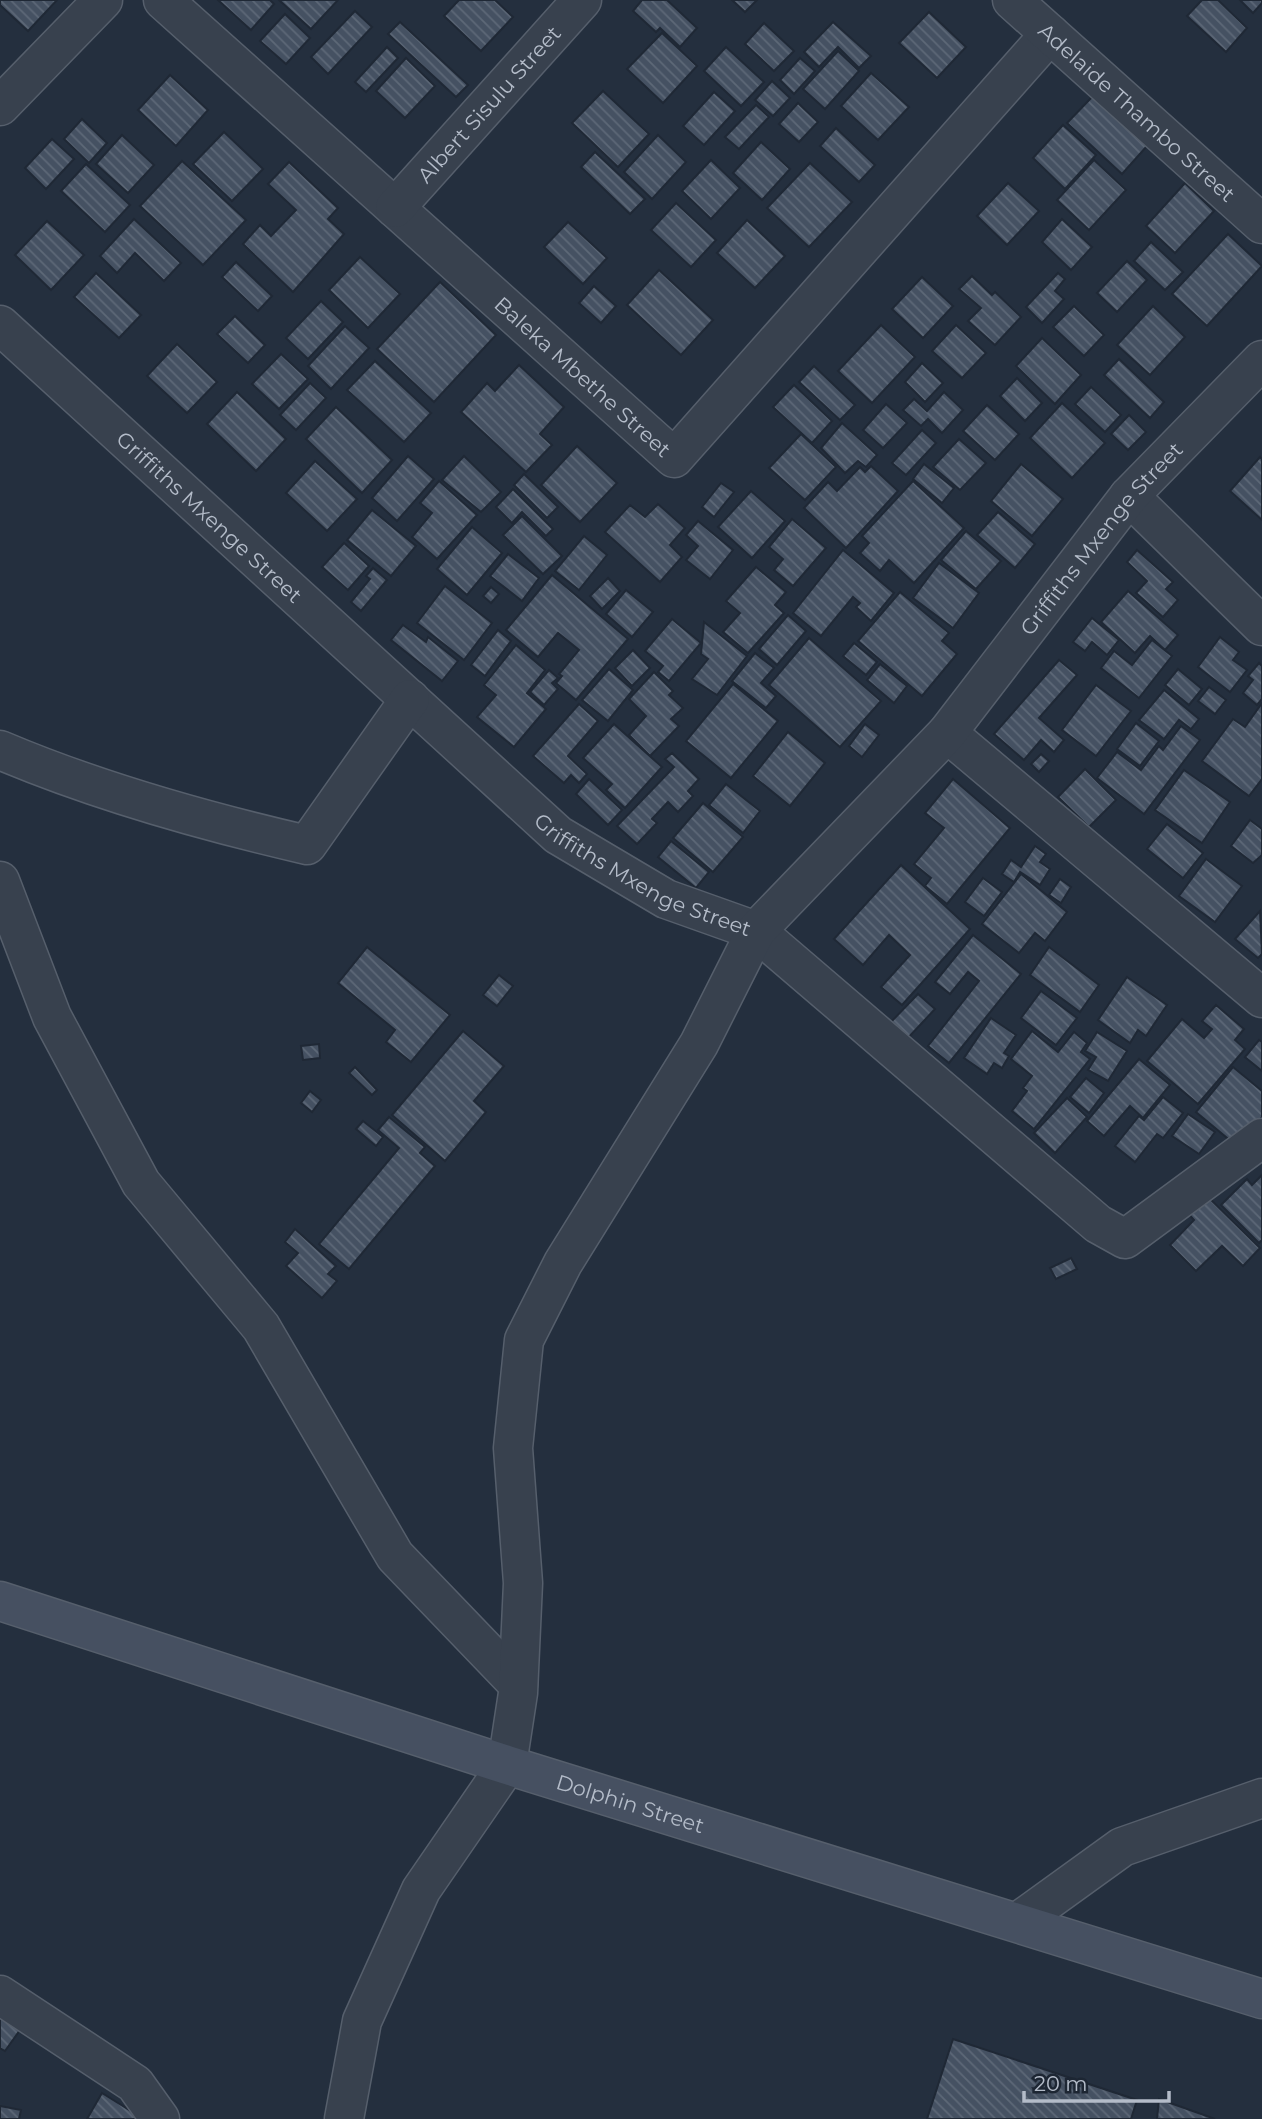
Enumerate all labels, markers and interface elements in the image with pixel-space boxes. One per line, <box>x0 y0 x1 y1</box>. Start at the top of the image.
street label: Adelaide Thambo Street <box>1034 18 1241 207</box>
street label: Albert Sisulu Street <box>412 20 565 187</box>
street label: Baleka Mbethe Street <box>490 291 676 462</box>
street label: Griffiths Mxenge Street <box>112 426 308 608</box>
street label: Griffiths Mxenge Street <box>1014 437 1187 640</box>
street label: Griffiths Mxenge Street <box>529 807 755 941</box>
street label: Dolphin Street <box>553 1769 707 1838</box>
scale bar <box>1024 2060 1169 2104</box>
text: 20 m <box>1034 2071 1088 2096</box>

